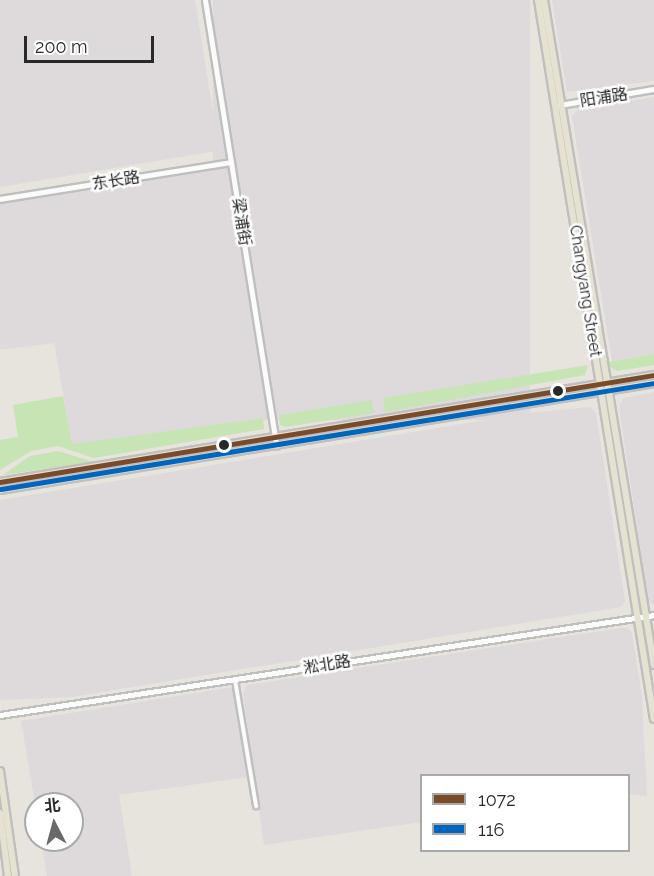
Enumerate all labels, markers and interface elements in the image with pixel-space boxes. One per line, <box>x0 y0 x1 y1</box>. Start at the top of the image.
scale bar <box>27 24 158 62</box>
text: 200 m <box>35 36 88 57</box>
street label: 阳浦路 <box>579 85 629 111</box>
street label: 东长路 <box>91 168 141 194</box>
street label: 梁浦街 <box>228 197 254 247</box>
street label: Changyang Street <box>565 224 605 358</box>
unlabelled marker <box>552 385 564 397</box>
unlabelled marker <box>218 439 230 451</box>
street label: 淞北路 <box>302 652 352 678</box>
legend <box>420 774 630 852</box>
text: 1072 <box>478 789 516 810</box>
north arrow <box>24 792 84 852</box>
text: 北 <box>43 795 61 816</box>
text: 116 <box>478 819 504 840</box>

